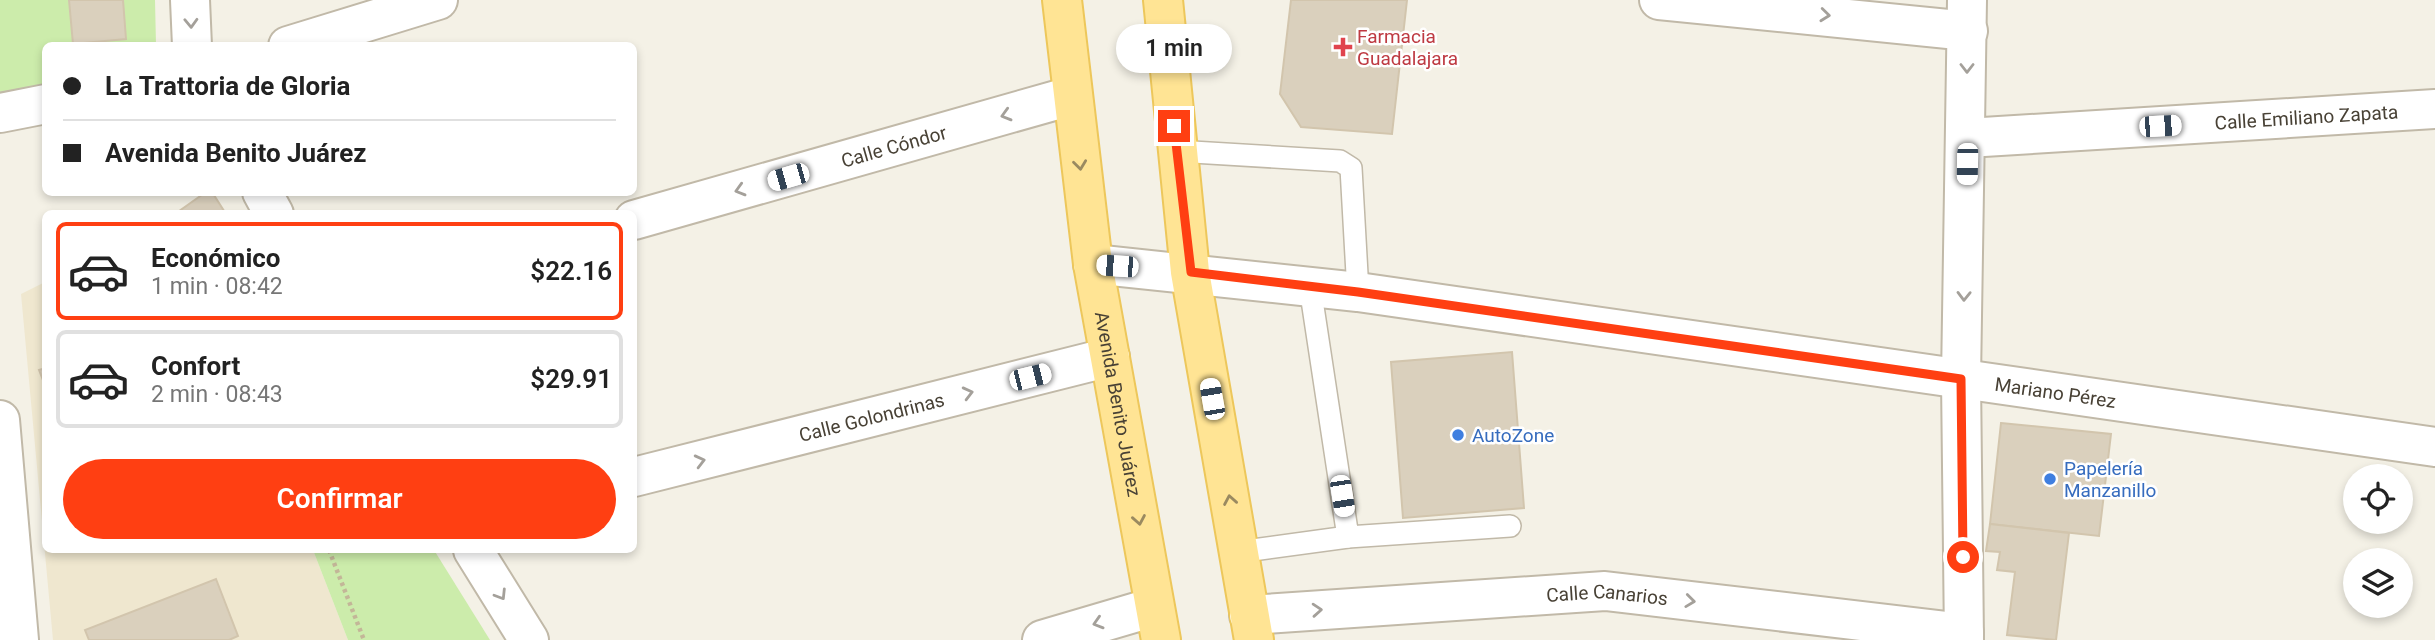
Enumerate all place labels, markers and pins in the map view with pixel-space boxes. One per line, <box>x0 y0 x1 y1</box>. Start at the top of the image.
place label: Farmacia Guadalajara <box>1357 25 1458 70</box>
marker: Farmacia Guadalajara <box>1335 39 1351 55</box>
place label: AutoZone <box>1472 424 1554 447</box>
marker: AutoZone <box>1450 427 1466 443</box>
place label: Papelería Manzanillo <box>2064 457 2156 502</box>
marker: Papelería Manzanillo <box>2042 471 2058 487</box>

